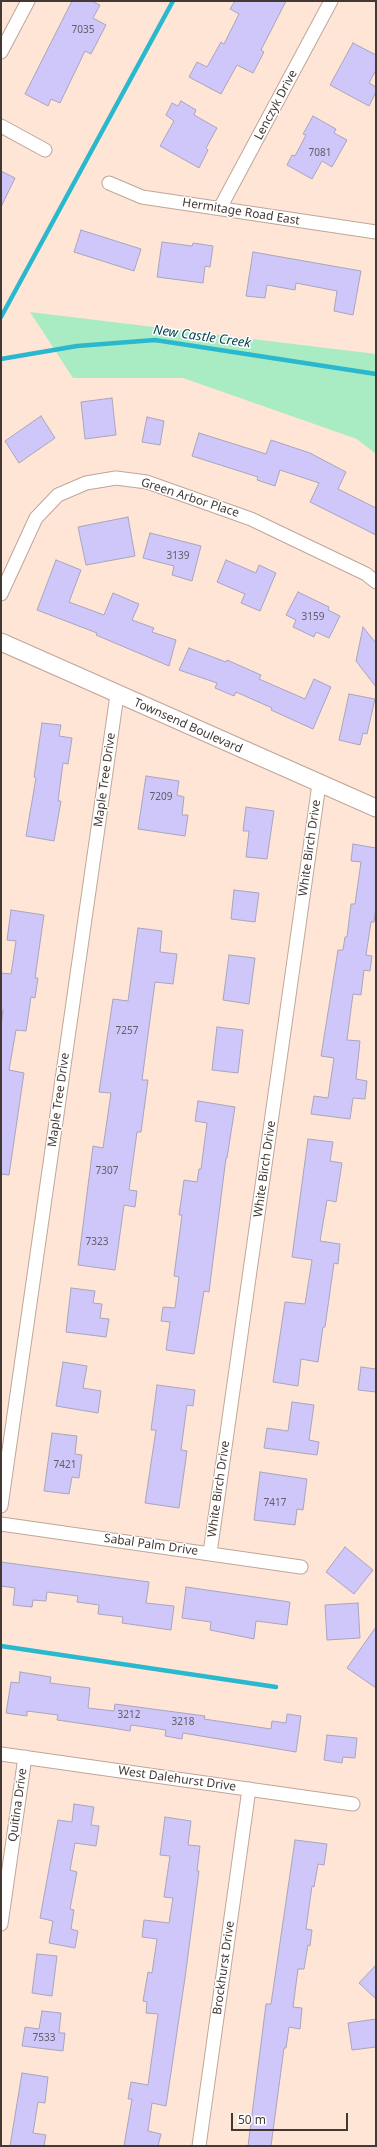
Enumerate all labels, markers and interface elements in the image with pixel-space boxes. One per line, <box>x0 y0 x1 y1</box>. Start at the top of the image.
house number: 7035 <box>72 24 94 36</box>
street label: Lenczyk Drive <box>252 68 300 142</box>
house number: 7081 <box>309 147 331 159</box>
street label: Hermitage Road East <box>181 196 301 228</box>
water label: New Castle Creek <box>152 322 252 352</box>
street label: Green Arbor Place <box>139 475 241 521</box>
house number: 3139 <box>167 550 189 562</box>
house number: 3159 <box>302 611 324 623</box>
street label: Townsend Boulevard <box>132 696 244 756</box>
street label: Maple Tree Drive <box>91 732 119 828</box>
house number: 7209 <box>150 791 172 803</box>
street label: White Birch Drive <box>296 799 324 897</box>
house number: 7257 <box>116 1025 138 1037</box>
street label: Maple Tree Drive <box>45 1052 73 1148</box>
street label: White Birch Drive <box>251 1120 279 1218</box>
house number: 7307 <box>96 1165 118 1177</box>
house number: 7323 <box>86 1236 108 1248</box>
street label: White Birch Drive <box>205 1440 233 1538</box>
house number: 7421 <box>54 1459 76 1471</box>
house number: 7417 <box>264 1497 286 1509</box>
street label: Sabal Palm Drive <box>103 1531 199 1559</box>
house number: 3212 <box>118 1709 140 1721</box>
house number: 3218 <box>172 1716 194 1728</box>
street label: West Dalehurst Drive <box>117 1764 237 1794</box>
street label: Quitina Drive <box>6 1767 30 1843</box>
street label: Brockhurst Drive <box>210 1920 238 2016</box>
house number: 7533 <box>33 2032 55 2044</box>
scale bar <box>233 2105 350 2131</box>
text: 50 m <box>238 2111 266 2128</box>

